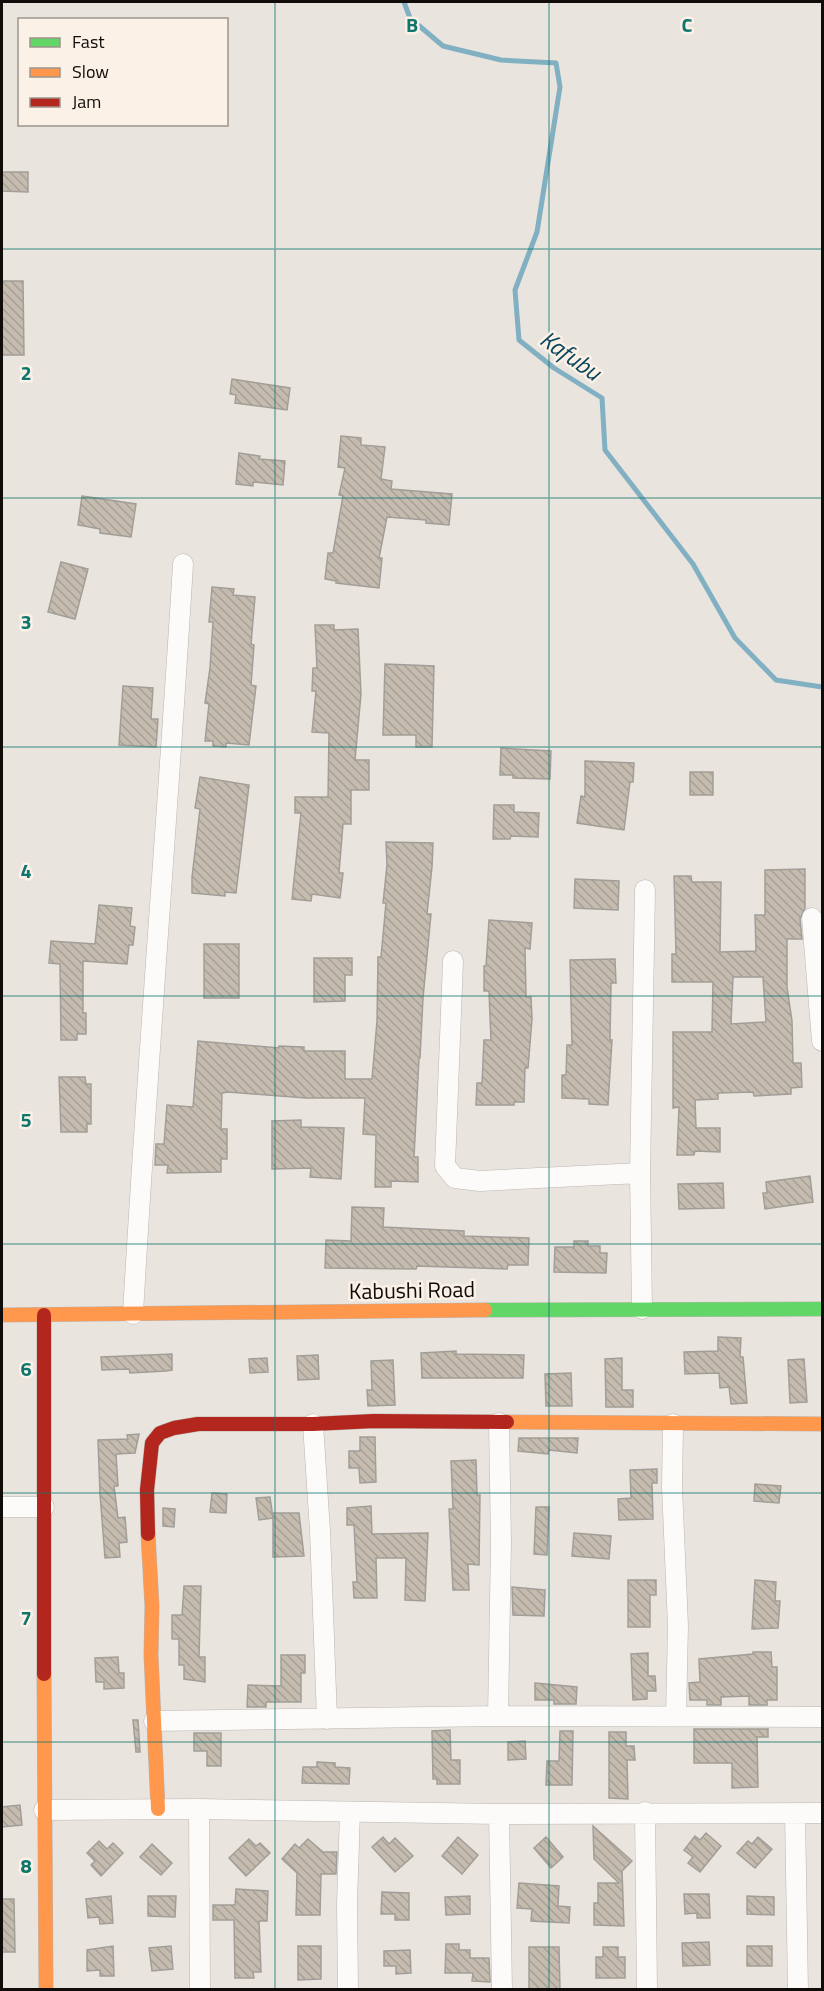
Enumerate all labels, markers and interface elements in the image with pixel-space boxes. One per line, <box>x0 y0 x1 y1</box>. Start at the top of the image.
text: B <box>406 9 418 40</box>
text: C <box>682 9 693 40</box>
legend <box>18 18 228 126</box>
text: Fast <box>72 28 105 55</box>
text: Slow <box>72 58 109 85</box>
text: Jam <box>72 88 101 115</box>
water label: Kafubu <box>533 321 611 390</box>
text: 2 <box>20 357 32 388</box>
text: 3 <box>20 606 32 637</box>
text: 4 <box>20 855 32 886</box>
text: 5 <box>20 1104 32 1135</box>
street label: Kabushi Road <box>349 1272 475 1308</box>
text: 6 <box>20 1353 32 1384</box>
text: 7 <box>20 1602 32 1633</box>
text: 8 <box>20 1850 32 1881</box>

